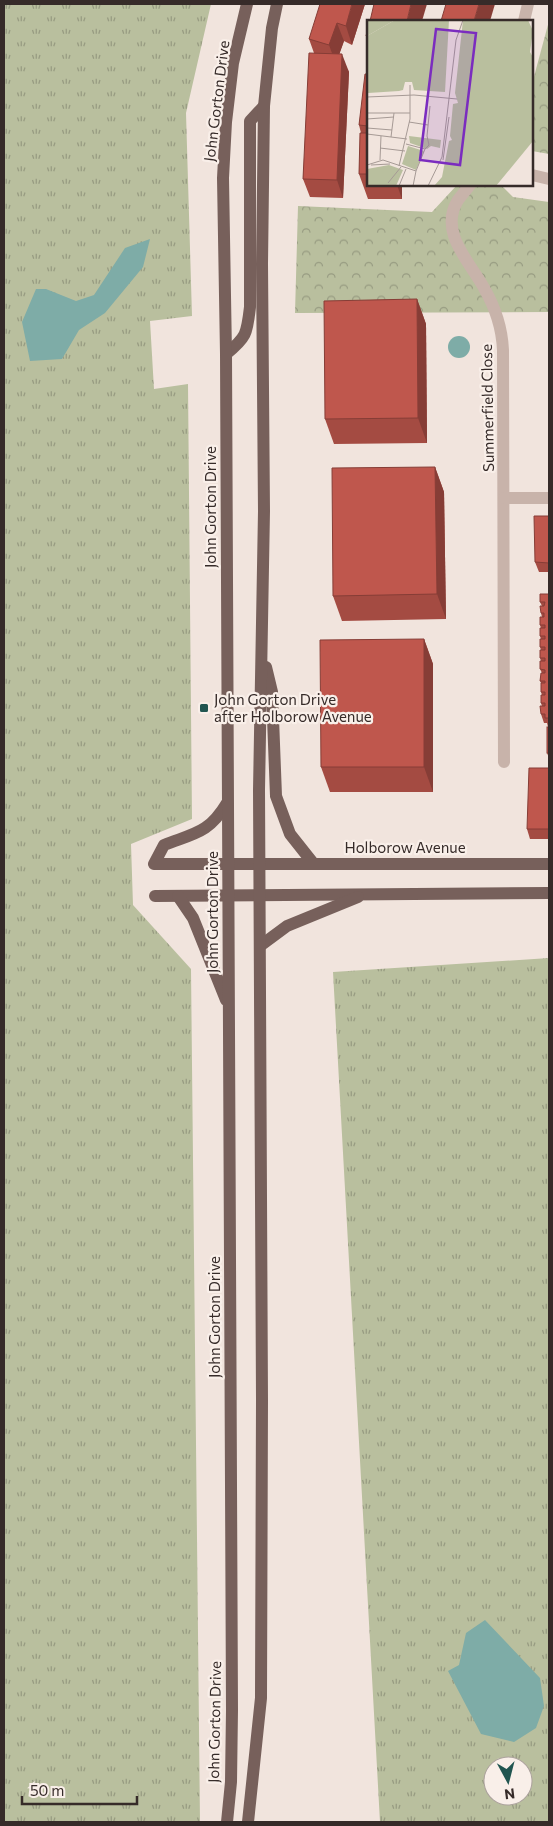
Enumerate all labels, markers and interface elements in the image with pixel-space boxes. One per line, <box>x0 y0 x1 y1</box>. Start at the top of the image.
inset map <box>367 20 533 186</box>
street label: John Gorton Drive <box>200 39 232 163</box>
street label: Summerfield Close <box>477 344 497 472</box>
street label: John Gorton Drive <box>201 446 219 568</box>
place label: John Gorton Drive after Holborow Avenue <box>214 690 372 725</box>
marker: John Gorton Drive after Holborow Avenue <box>198 702 210 714</box>
street label: Holborow Avenue <box>344 838 466 856</box>
street label: John Gorton Drive <box>203 851 221 973</box>
street label: John Gorton Drive <box>205 1256 223 1378</box>
street label: John Gorton Drive <box>204 1661 224 1783</box>
north arrow <box>483 1756 533 1806</box>
scale bar <box>22 1774 138 1806</box>
text: 50 m <box>30 1781 64 1799</box>
text: N <box>503 1785 516 1803</box>

